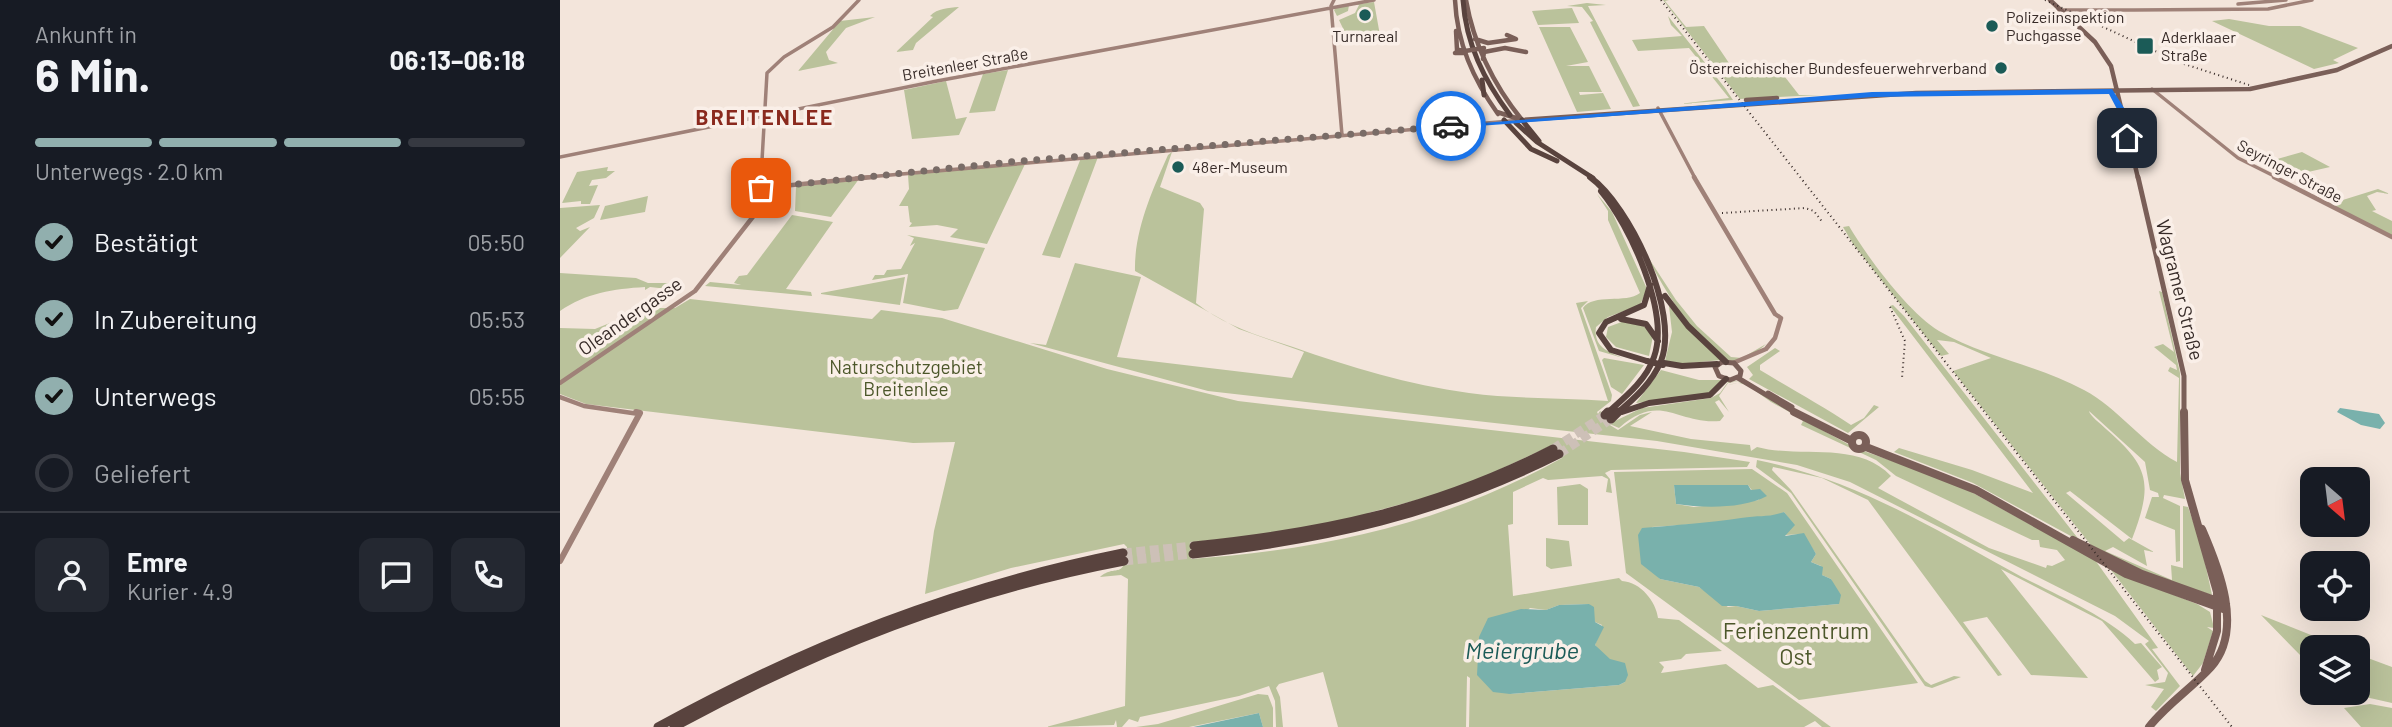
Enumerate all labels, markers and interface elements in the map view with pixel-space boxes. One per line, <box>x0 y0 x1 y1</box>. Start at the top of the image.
marker: Turnareal <box>1357 7 1373 23</box>
place label: Polizeiinspektion Puchgasse <box>2006 7 2124 44</box>
marker: Polizeiinspektion Puchgasse <box>1984 18 2000 34</box>
text: Ankunft in <box>35 20 137 48</box>
place label: Turnareal <box>1332 26 1398 45</box>
place label: Aderklaaer Straße <box>2161 27 2236 64</box>
marker: Aderklaaer Straße <box>2135 36 2155 56</box>
street label: Breitenleer Straße <box>900 43 1029 84</box>
text: 06:13–06:18 <box>390 44 525 75</box>
text: 6 Min. <box>35 46 151 101</box>
place label: Österreichischer Bundesfeuerwehrverband <box>1689 58 1987 77</box>
marker: Österreichischer Bundesfeuerwehrverband <box>1993 60 2009 76</box>
courier <box>1416 91 1486 161</box>
district label: BREITENLEE <box>696 104 834 129</box>
icon: car <box>1432 107 1470 145</box>
pin <box>2097 108 2157 168</box>
icon: home <box>2108 119 2146 157</box>
street label: Seyringer Straße <box>2234 135 2346 206</box>
text: Unterwegs · 2.0 km <box>35 157 223 185</box>
place label: 48er-Museum <box>1192 157 1288 176</box>
pin <box>731 158 791 218</box>
marker: 48er-Museum <box>1170 159 1186 175</box>
icon: bag <box>742 169 780 207</box>
street label: Wagramer Straße <box>2152 217 2209 363</box>
icon: check <box>35 223 73 261</box>
text: Bestätigt <box>94 226 199 257</box>
text: 05:50 <box>468 228 525 256</box>
street label: Oleandergasse <box>573 271 686 360</box>
icon: check <box>35 300 73 338</box>
text: In Zubereitung <box>94 303 257 334</box>
text: 05:53 <box>469 305 525 333</box>
park label: Naturschutzgebiet Breitenlee <box>829 355 983 400</box>
icon: check <box>35 377 73 415</box>
text: Unterwegs <box>94 380 216 411</box>
text: 05:55 <box>469 382 525 410</box>
text: Geliefert <box>94 457 191 488</box>
north arrow <box>2300 467 2370 537</box>
map controls <box>2300 467 2370 705</box>
button: person <box>35 538 109 612</box>
button: chat <box>359 538 433 612</box>
button: phone <box>451 538 525 612</box>
text: Emre <box>127 546 188 577</box>
button: locate <box>2300 551 2370 621</box>
text: Kurier · 4.9 <box>127 577 233 605</box>
park label: Ferienzentrum Ost <box>1723 616 1869 670</box>
water label: Meiergrube <box>1465 635 1579 664</box>
button: layers <box>2300 635 2370 705</box>

